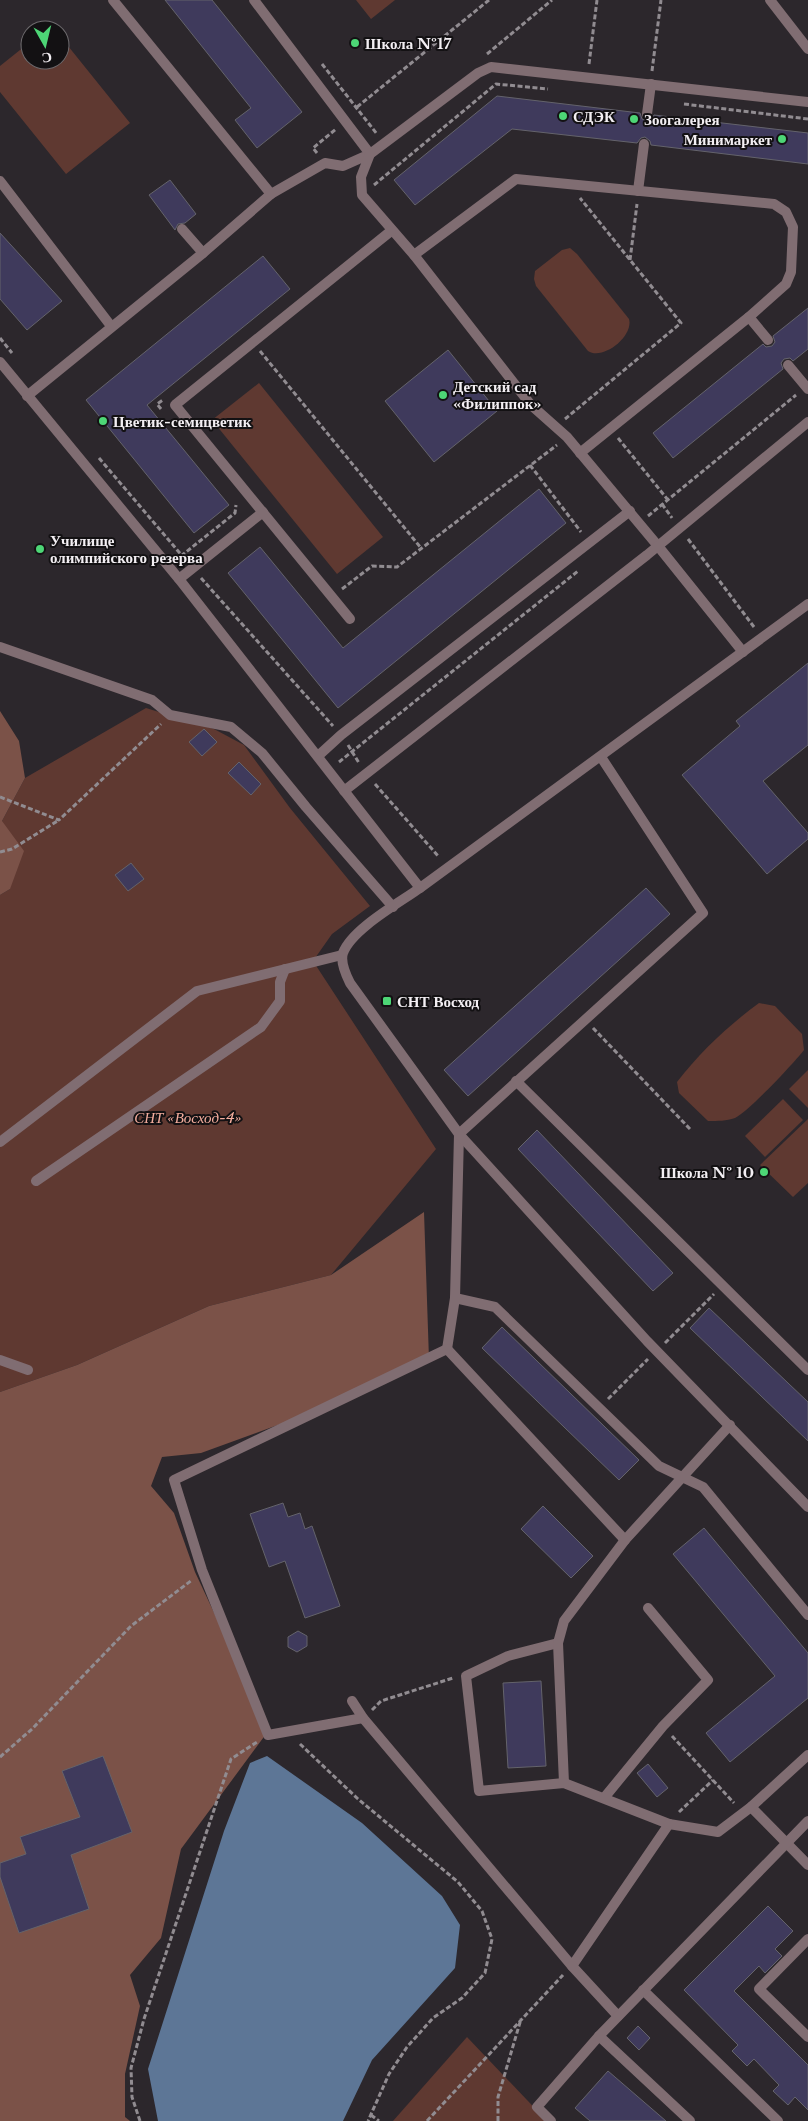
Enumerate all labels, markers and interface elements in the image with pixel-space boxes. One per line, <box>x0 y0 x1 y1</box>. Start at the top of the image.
north arrow <box>20 20 70 70</box>
place label: Школа №17 <box>365 34 452 53</box>
marker: Школа №17 <box>349 37 361 49</box>
text: С <box>41 48 53 67</box>
place label: СДЭК <box>573 107 615 126</box>
marker: СДЭК <box>557 110 569 122</box>
place label: Зоогалерея <box>644 110 720 129</box>
marker: Зоогалерея <box>628 113 640 125</box>
place label: Минимаркет <box>684 130 773 149</box>
marker: Минимаркет <box>776 133 788 145</box>
place label: Детский сад «Филиппок» <box>453 377 542 413</box>
marker: Детский сад «Филиппок» <box>437 389 449 401</box>
place label: Цветик-семицветик <box>113 412 252 431</box>
marker: Цветик-семицветик <box>97 415 109 427</box>
place label: Училище олимпийского резерва <box>50 531 203 567</box>
marker: Училище олимпийского резерва <box>34 543 46 555</box>
place label: СНТ Восход <box>397 992 479 1011</box>
marker: СНТ Восход <box>381 995 393 1007</box>
park label: СНТ «Восход-4» <box>134 1108 242 1127</box>
place label: Школа № 10 <box>660 1163 754 1182</box>
marker: Школа № 10 <box>758 1166 770 1178</box>

